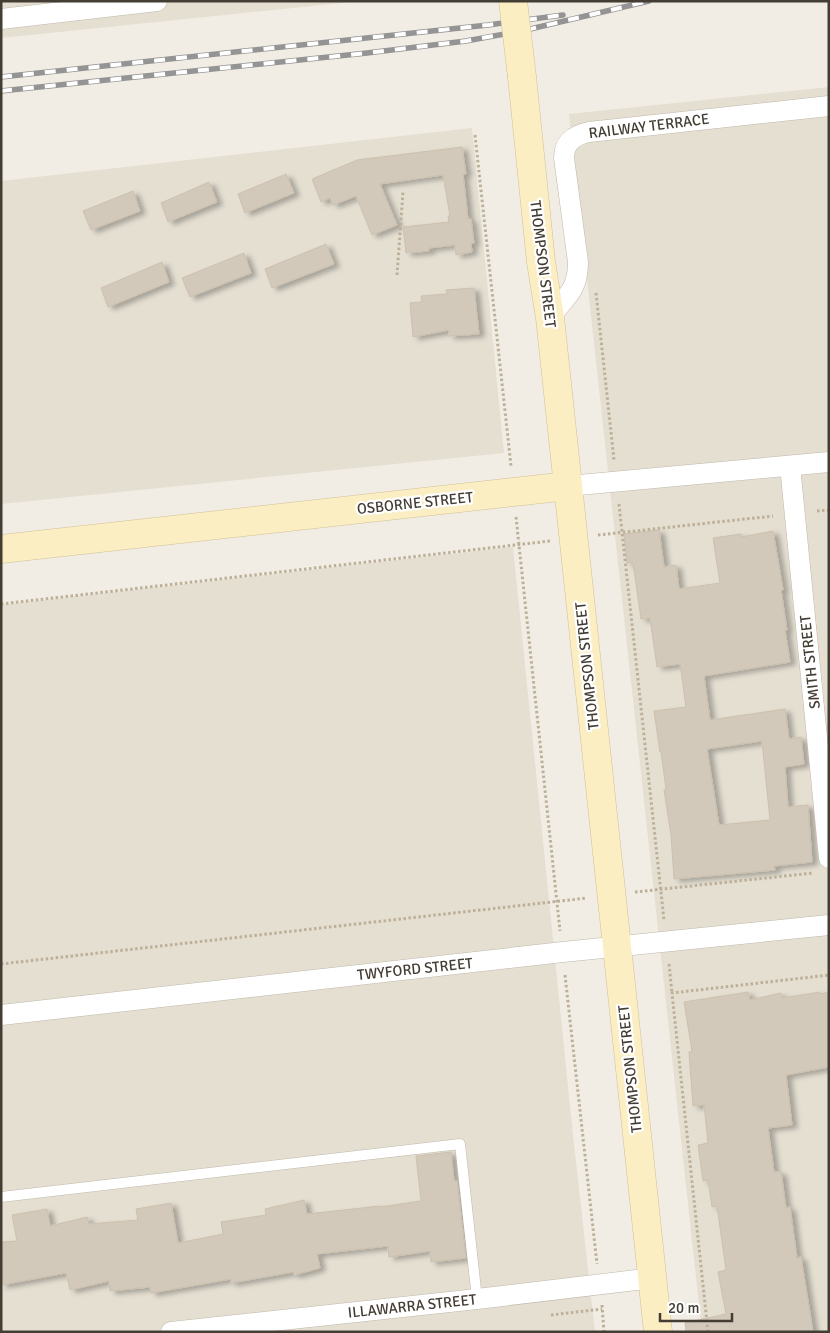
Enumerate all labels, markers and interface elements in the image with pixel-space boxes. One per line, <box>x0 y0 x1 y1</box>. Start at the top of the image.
street label: RAILWAY TERRACE <box>588 110 710 142</box>
street label: THOMPSON STREET <box>526 199 560 329</box>
street label: OSBORNE STREET <box>356 488 475 518</box>
street label: THOMPSON STREET <box>571 601 603 731</box>
street label: SMITH STREET <box>796 614 824 710</box>
street label: TWYFORD STREET <box>356 954 474 984</box>
street label: THOMPSON STREET <box>614 1004 646 1134</box>
street label: ILLAWARRA STREET <box>347 1290 478 1322</box>
scale bar <box>660 1290 732 1322</box>
text: 20 m <box>668 1299 699 1317</box>

